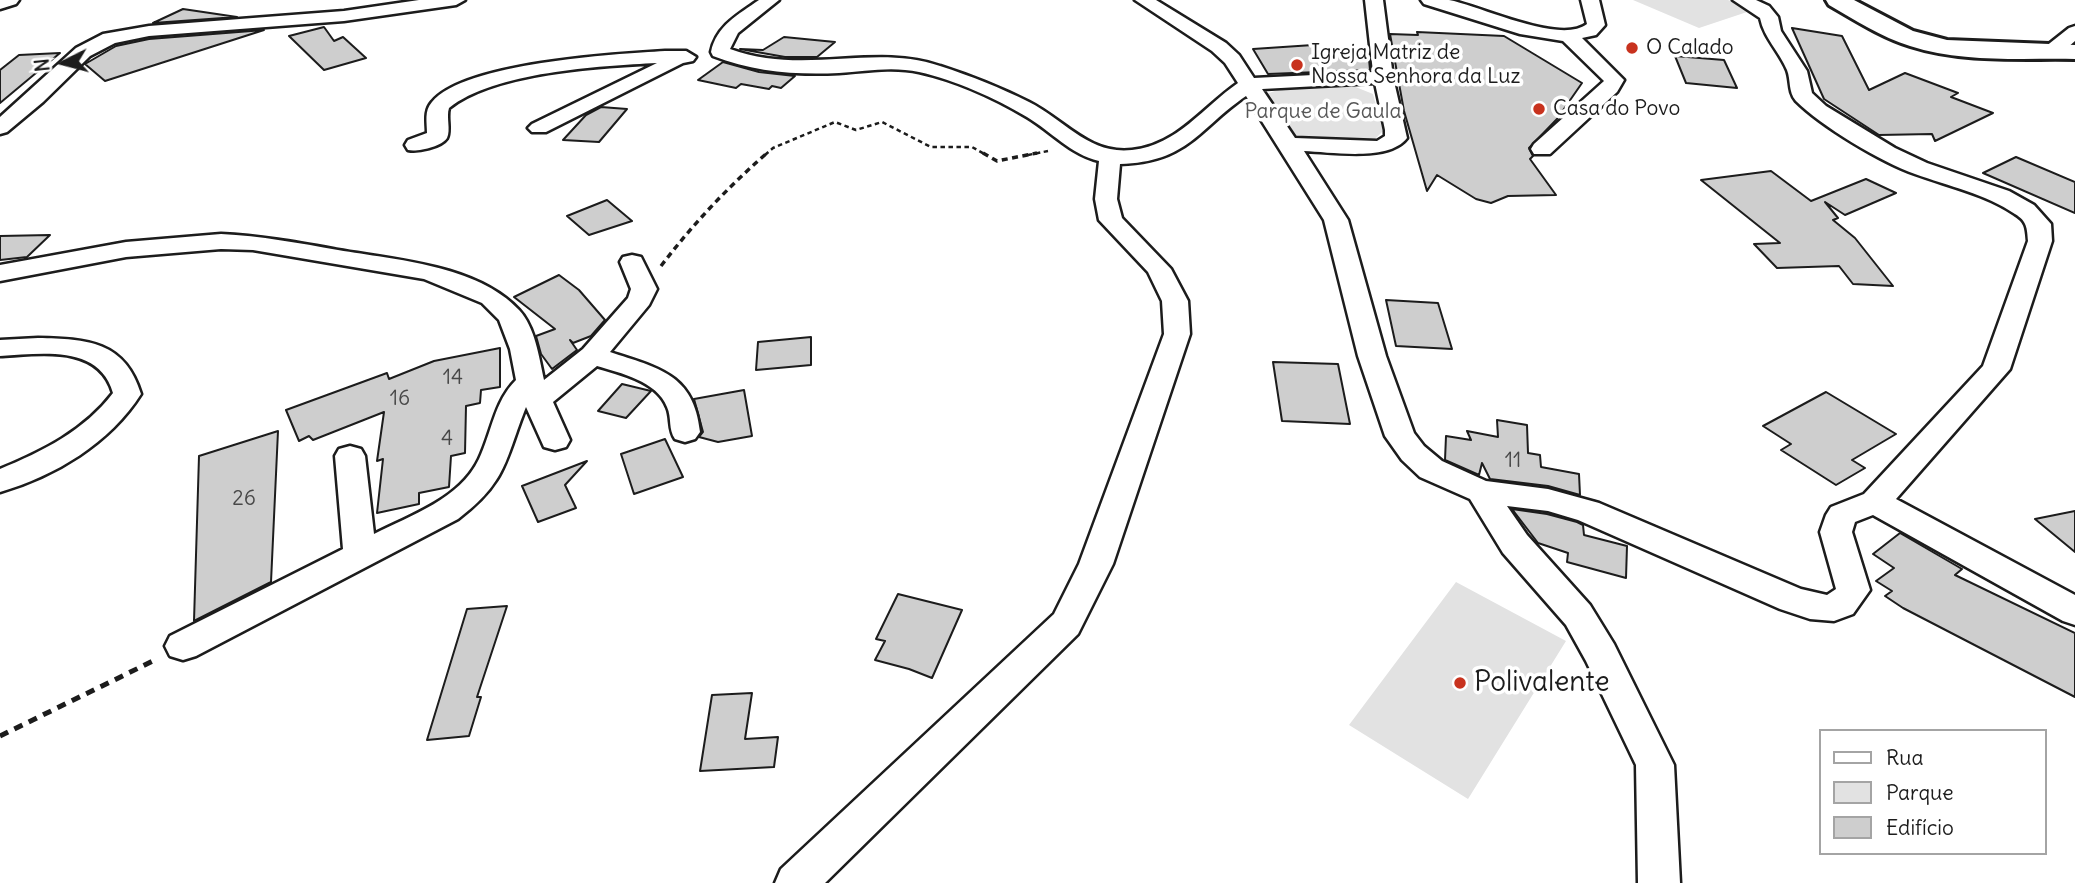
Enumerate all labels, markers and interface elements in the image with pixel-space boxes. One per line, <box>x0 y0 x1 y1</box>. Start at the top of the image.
north arrow <box>28 28 98 98</box>
place label: O Calado <box>1646 35 1734 61</box>
place label: Igreja Matriz de Nossa Senhora da Luz <box>1311 40 1520 90</box>
marker: O Calado <box>1624 40 1640 56</box>
text: N <box>29 57 55 73</box>
marker: Igreja Matriz de Nossa Senhora da Luz <box>1289 57 1305 73</box>
place label: Casa do Povo <box>1553 96 1680 122</box>
park label: Parque de Gaula <box>1244 99 1402 125</box>
marker: Casa do Povo <box>1531 101 1547 117</box>
house number: 14 <box>443 365 463 391</box>
house number: 16 <box>390 386 410 412</box>
house number: 4 <box>441 426 453 452</box>
house number: 11 <box>1505 448 1521 474</box>
house number: 26 <box>232 486 256 512</box>
place label: Polivalente <box>1474 666 1609 700</box>
marker: Polivalente <box>1452 675 1468 691</box>
legend <box>1820 729 2047 855</box>
text: Rua <box>1886 744 1923 771</box>
text: Parque <box>1886 779 1954 806</box>
text: Edifício <box>1886 814 1954 841</box>

